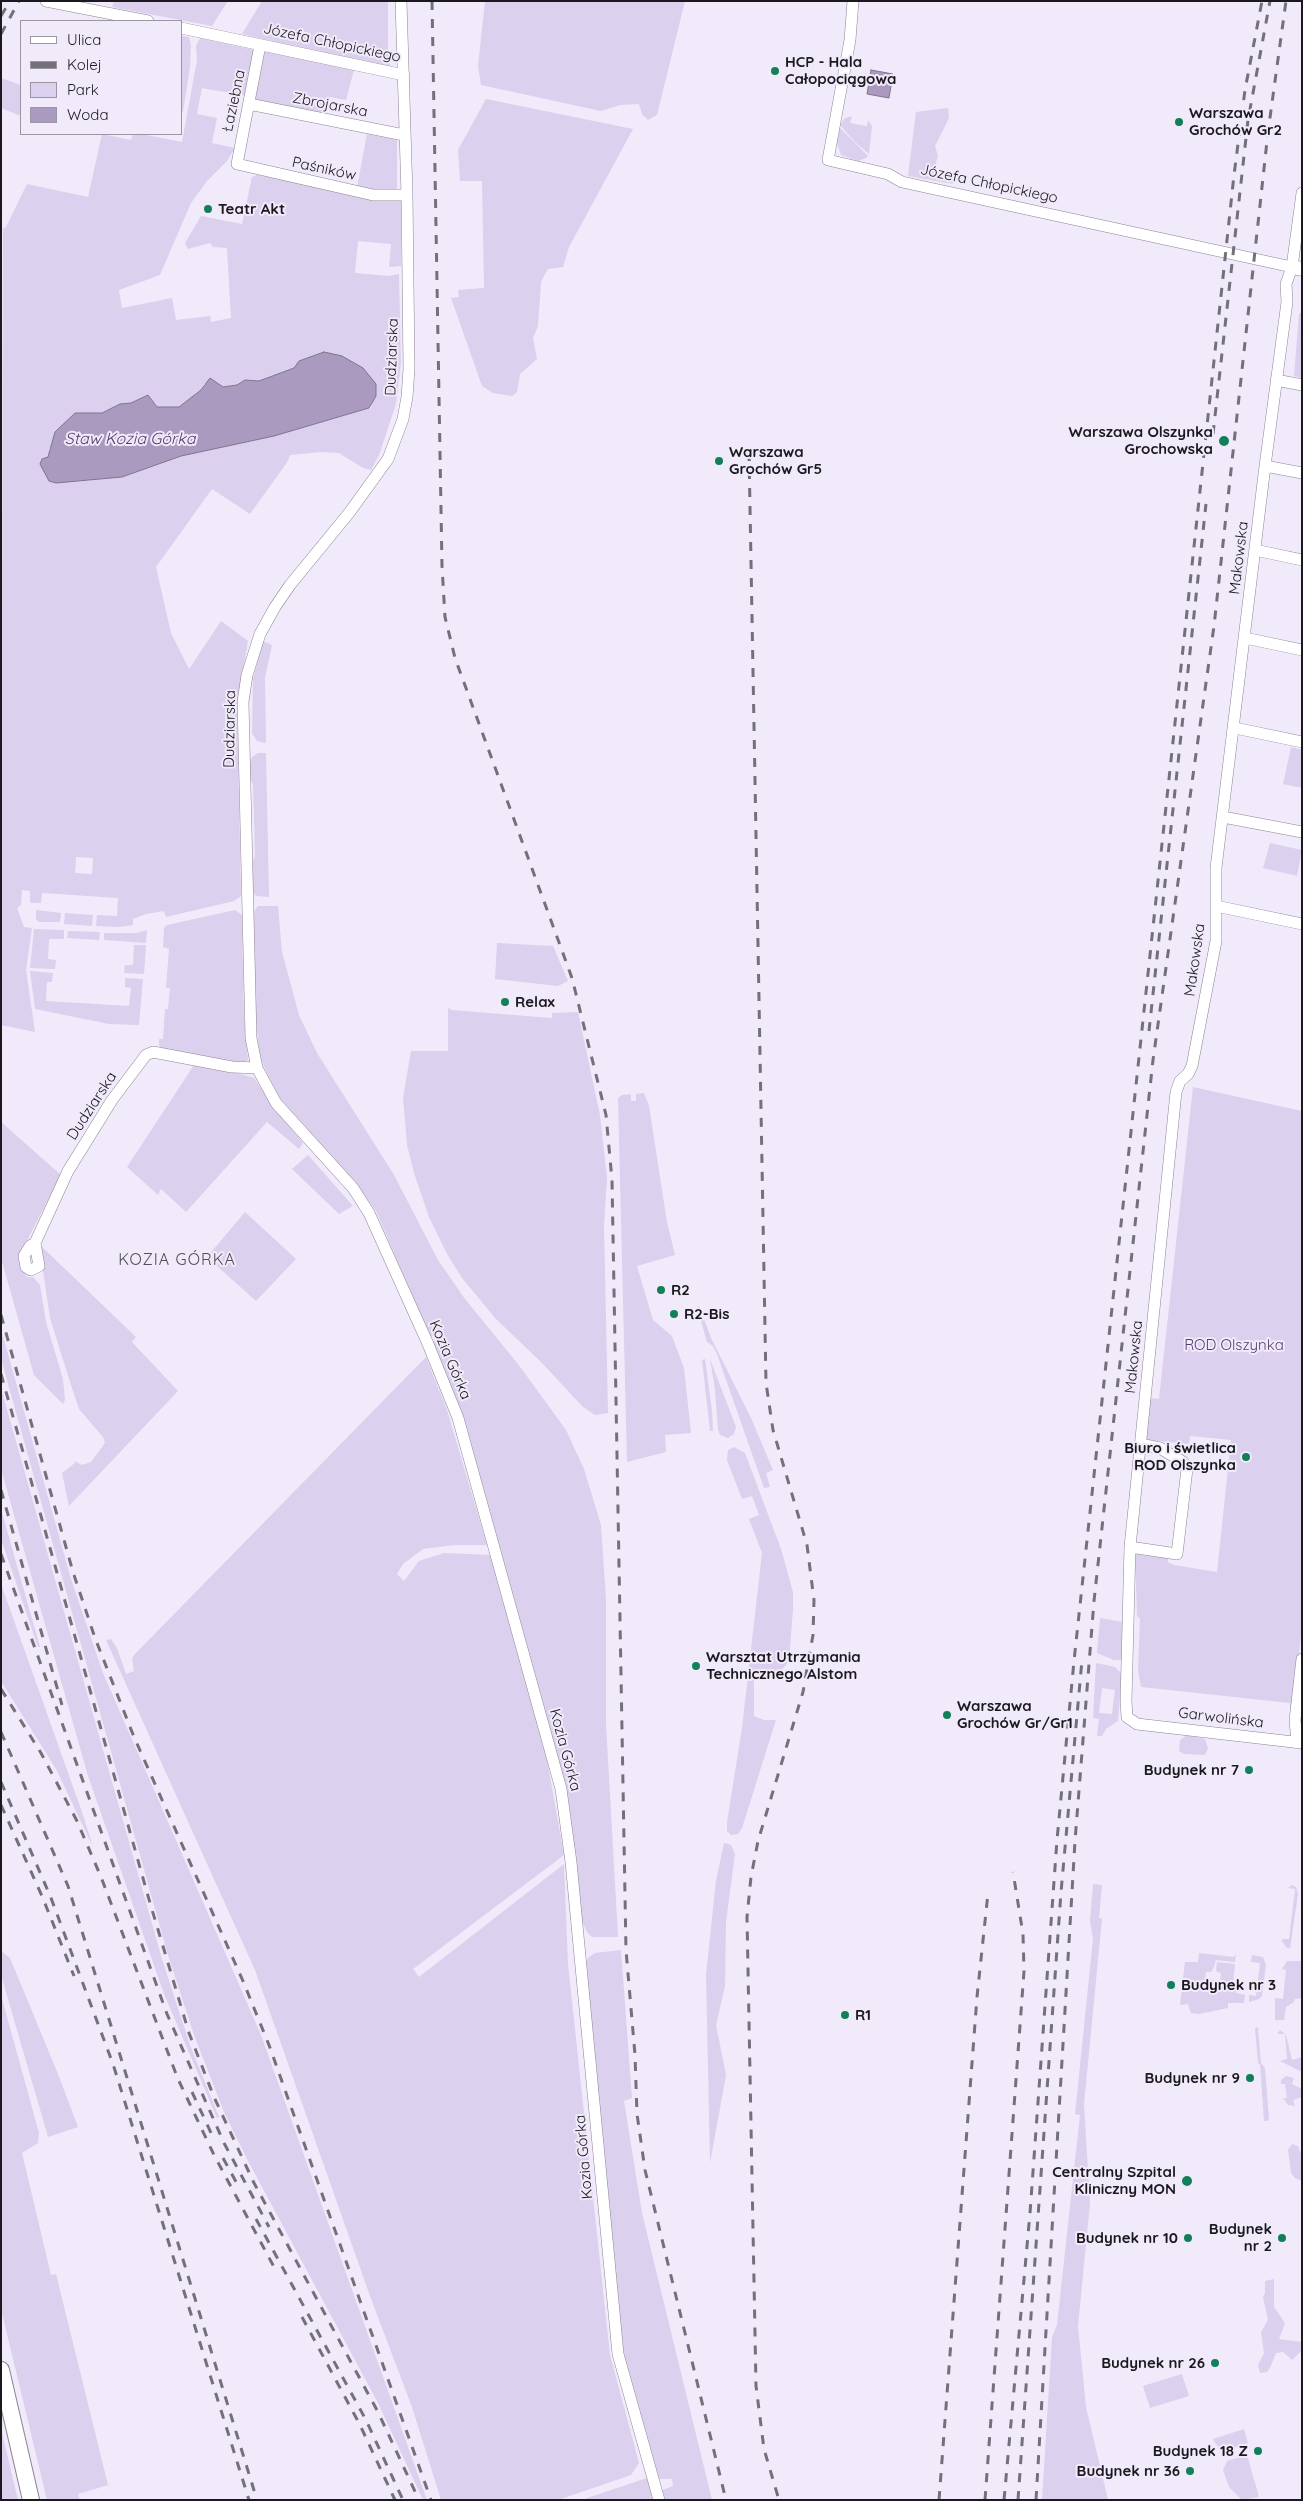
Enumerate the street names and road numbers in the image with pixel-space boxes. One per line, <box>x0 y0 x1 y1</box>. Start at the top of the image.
street label: Józefa Chłopickiego <box>262 20 402 66</box>
street label: Łaziebna <box>219 68 249 134</box>
street label: Zbrojarska <box>291 89 369 121</box>
street label: Paśników <box>290 153 358 185</box>
street label: Józefa Chłopickiego <box>919 161 1059 207</box>
street label: Dudziarska <box>382 318 402 396</box>
street label: Makowska <box>1226 520 1252 596</box>
street label: Dudziarska <box>220 690 240 768</box>
street label: Makowska <box>1181 922 1209 998</box>
street label: Dudziarska <box>63 1068 121 1144</box>
street label: Kozia Górka <box>425 1318 475 1402</box>
street label: Makowska <box>1121 1319 1147 1395</box>
street label: Garwolińska <box>1177 1704 1265 1732</box>
street label: Kozia Górka <box>545 1707 585 1793</box>
street label: Kozia Górka <box>571 2114 597 2200</box>

